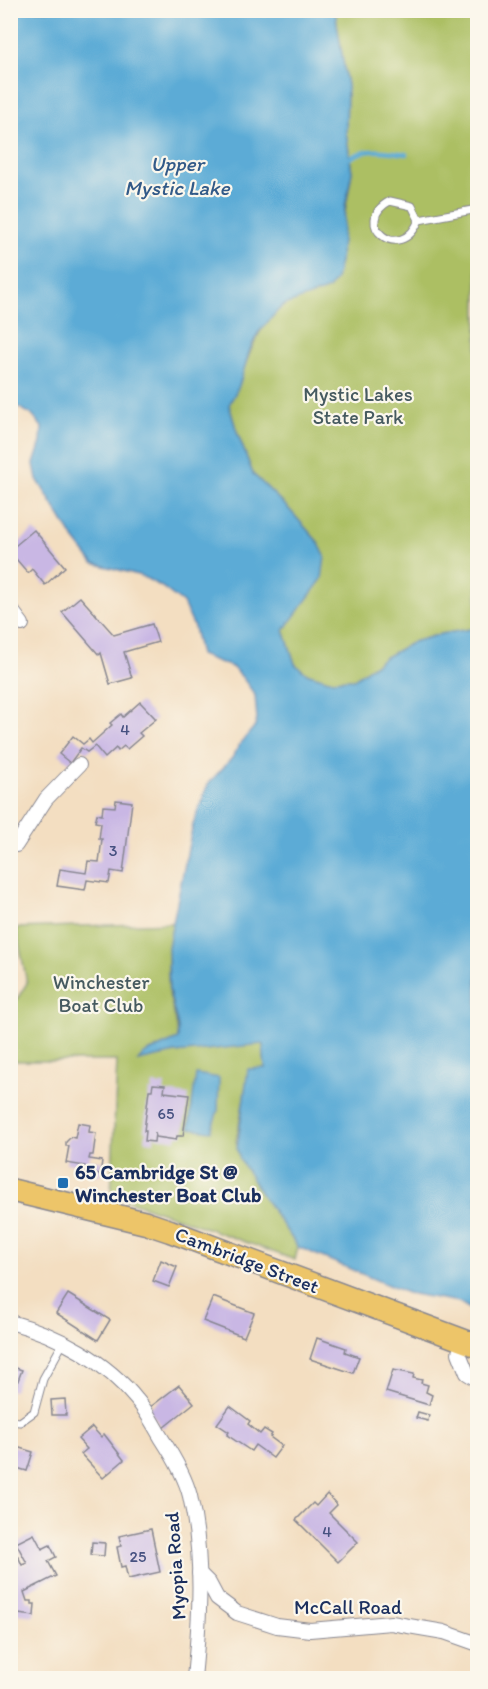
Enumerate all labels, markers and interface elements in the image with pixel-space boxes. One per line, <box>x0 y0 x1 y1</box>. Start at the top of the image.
water label: Upper Mystic Lake <box>124 151 231 200</box>
park label: Mystic Lakes State Park <box>303 382 413 429</box>
house number: 4 <box>120 720 130 739</box>
house number: 3 <box>109 841 118 860</box>
park label: Winchester Boat Club <box>53 970 149 1017</box>
house number: 65 <box>158 1104 174 1123</box>
place label: 65 Cambridge St @ Winchester Boat Club <box>75 1160 261 1207</box>
marker: 65 Cambridge St @ Winchester Boat Club <box>56 1176 70 1190</box>
street label: Cambridge Street <box>172 1222 323 1299</box>
street label: Myopia Road <box>159 1511 191 1621</box>
house number: 4 <box>322 1522 332 1541</box>
house number: 25 <box>130 1547 146 1566</box>
street label: McCall Road <box>294 1595 402 1619</box>

